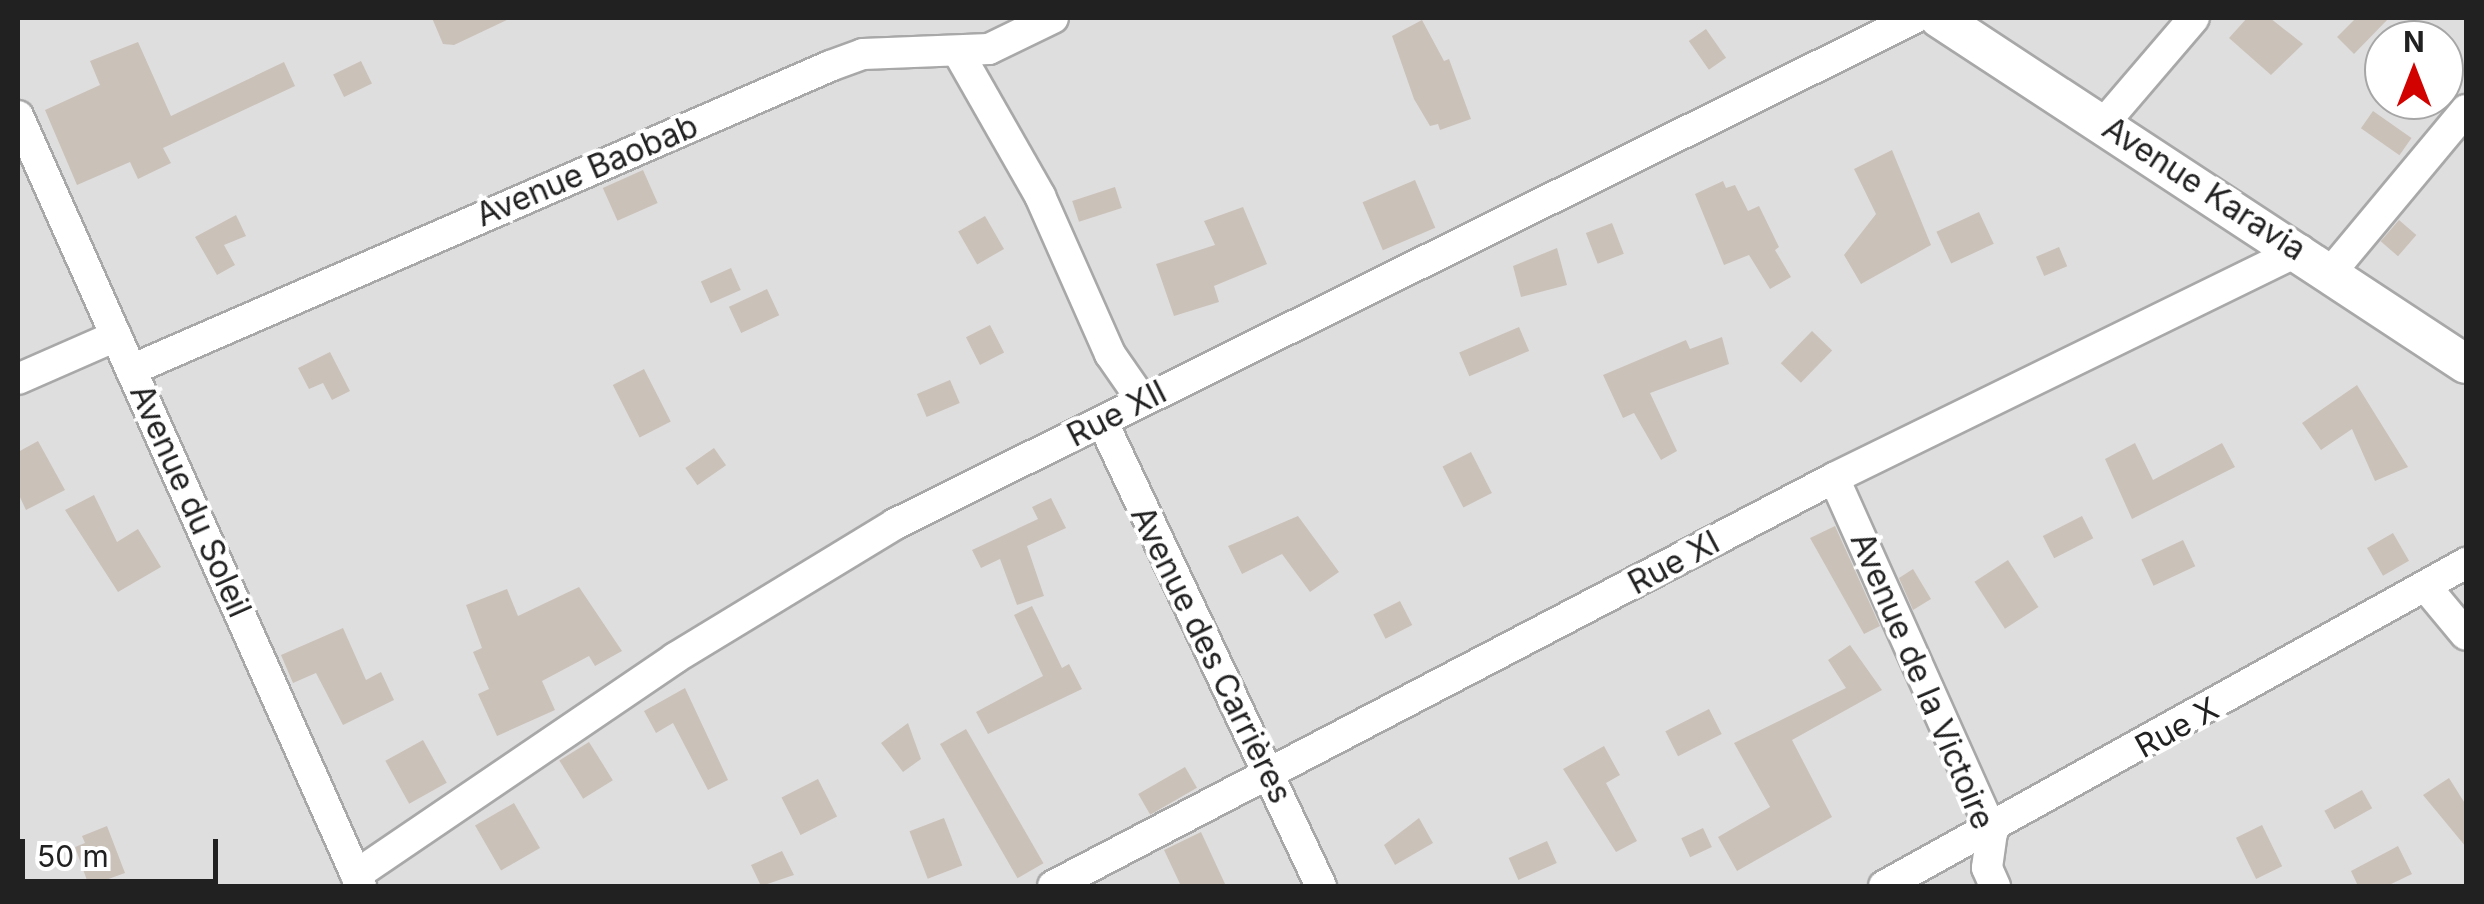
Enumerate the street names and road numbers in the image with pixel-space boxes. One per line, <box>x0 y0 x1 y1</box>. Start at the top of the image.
street label: Avenue Baobab <box>470 107 704 235</box>
street label: Avenue Karavia <box>2095 109 2313 269</box>
street label: Rue XII <box>1061 373 1173 455</box>
street label: Avenue du Soleil <box>122 379 258 623</box>
street label: Avenue des Carrières <box>1122 500 1300 810</box>
street label: Rue XI <box>1622 523 1726 603</box>
street label: Avenue de la Victoire <box>1842 527 2002 835</box>
street label: Rue X <box>2129 690 2225 766</box>

